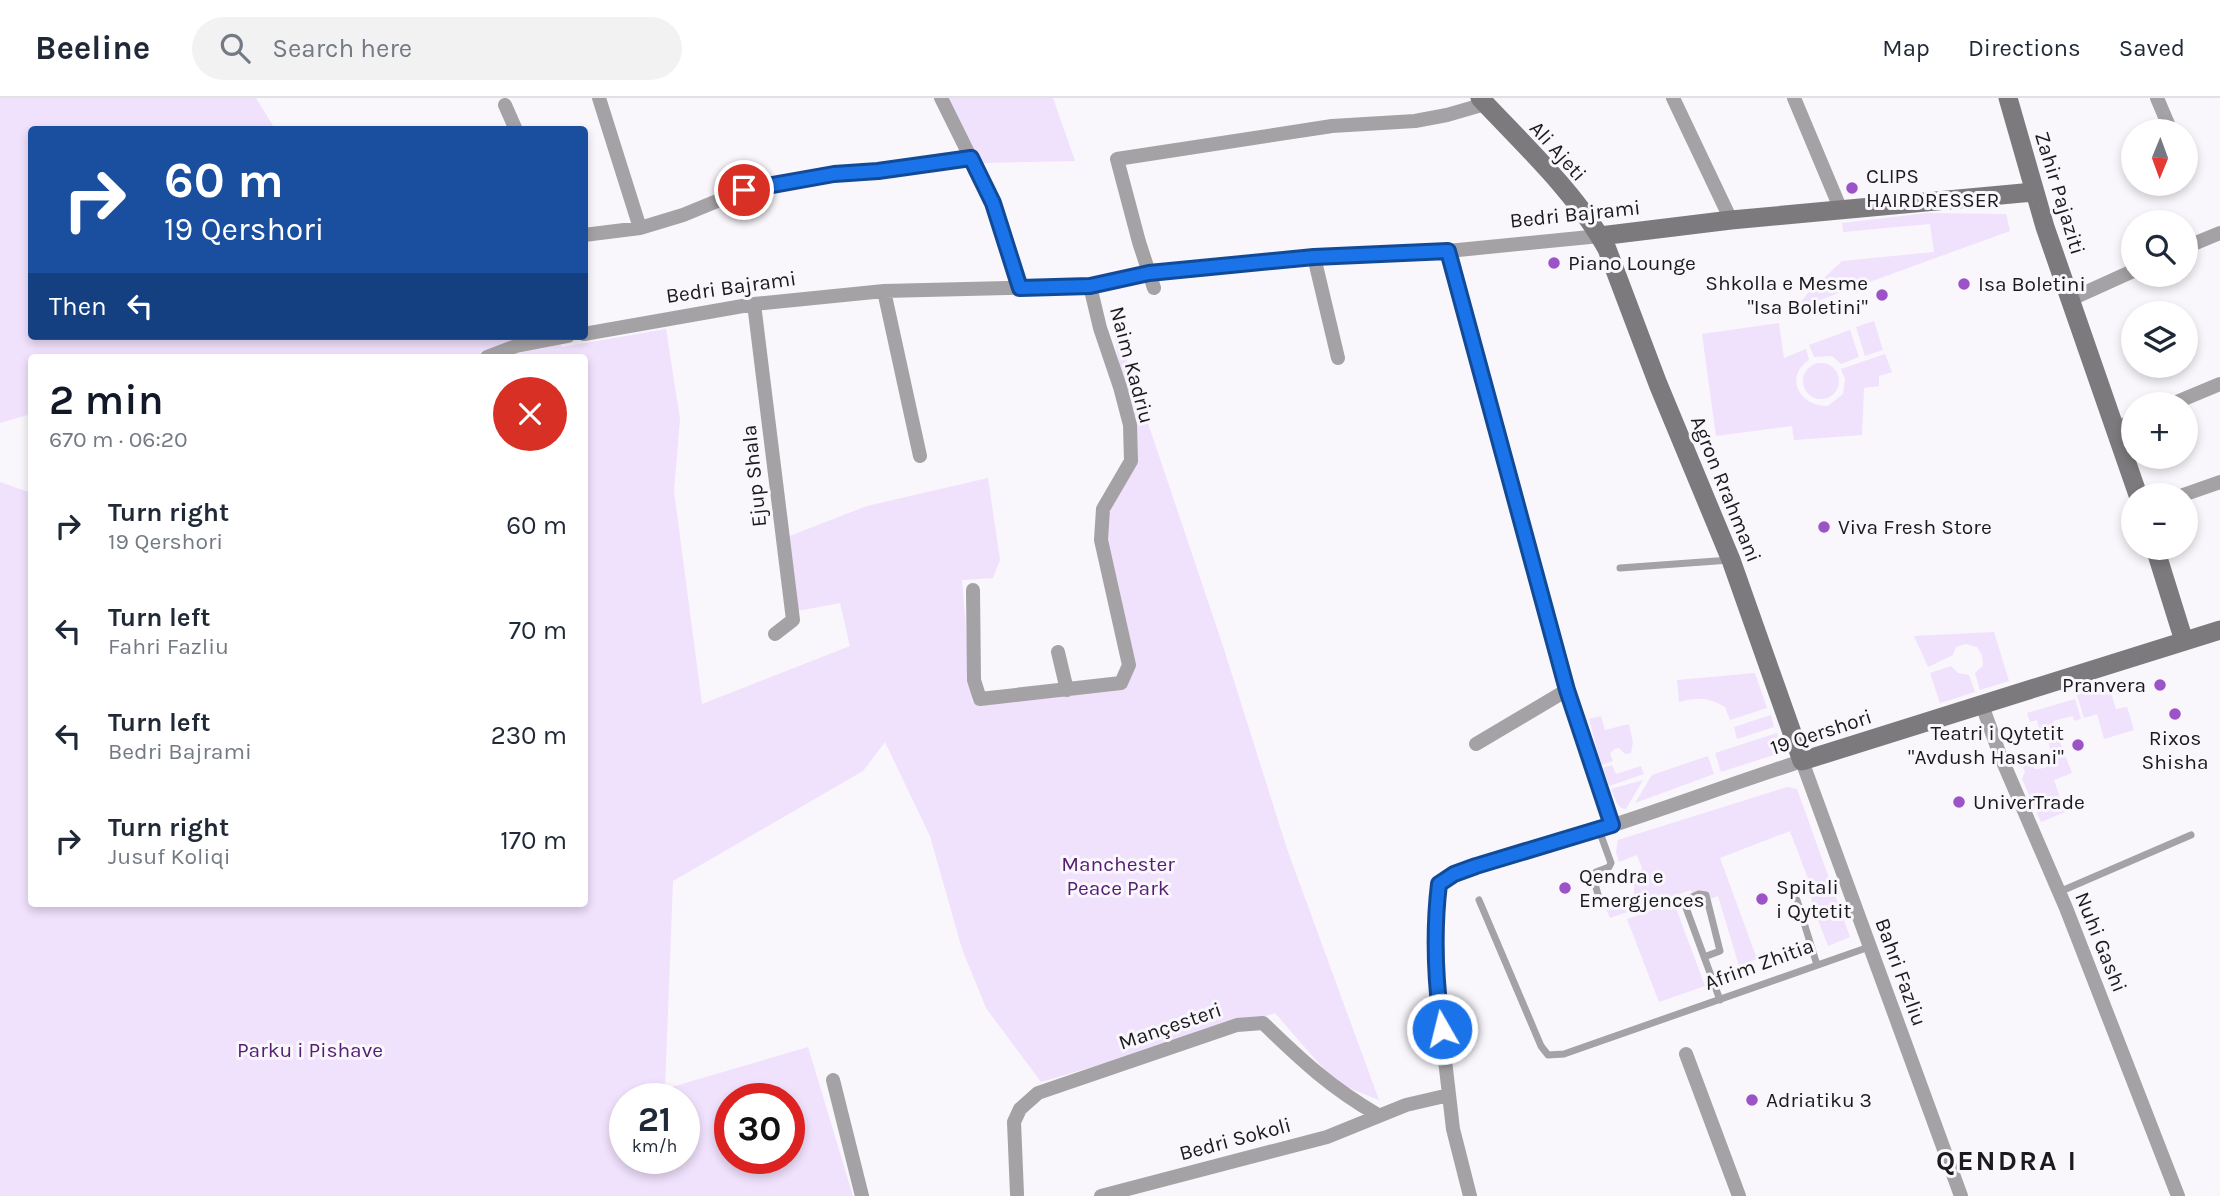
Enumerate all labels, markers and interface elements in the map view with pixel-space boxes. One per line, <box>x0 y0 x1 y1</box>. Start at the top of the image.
search box <box>192 17 682 80</box>
text: Beeline <box>35 29 150 67</box>
icon: search <box>216 29 254 67</box>
text: Search here <box>272 33 412 64</box>
text: Map <box>1882 34 1930 62</box>
text: Directions <box>1968 34 2081 62</box>
text: Saved <box>2119 34 2185 62</box>
street label: Ali Ajeti <box>1525 116 1591 186</box>
north arrow <box>2121 119 2198 196</box>
map controls <box>2121 119 2198 560</box>
street label: Zahir Pajaziti <box>2030 129 2090 257</box>
text: 60 m <box>164 152 284 209</box>
icon: right <box>49 154 140 245</box>
pin <box>714 160 774 220</box>
place label: CLIPS HAIRDRESSER <box>1866 164 1999 212</box>
icon: arrive <box>725 171 763 209</box>
marker: CLIPS HAIRDRESSER <box>1844 180 1860 196</box>
street label: Bedri Bajrami <box>1508 195 1642 233</box>
button: search <box>2121 210 2198 287</box>
text: 19 Qershori <box>164 211 324 248</box>
place label: Piano Lounge <box>1568 251 1696 275</box>
marker: Piano Lounge <box>1546 255 1562 271</box>
street label: Bedri Bajrami <box>664 266 798 308</box>
place label: Shkolla e Mesme "Isa Boletini" <box>1705 271 1868 319</box>
place label: Isa Boletini <box>1978 272 2086 296</box>
marker: Isa Boletini <box>1956 276 1972 292</box>
icon: left <box>121 287 159 325</box>
marker: Shkolla e Mesme "Isa Boletini" <box>1874 287 1890 303</box>
text: Then <box>49 291 107 322</box>
button: layers <box>2121 301 2198 378</box>
street label: Naim Kadriu <box>1105 304 1159 426</box>
text: 2 min <box>49 375 164 425</box>
button: close <box>493 377 567 451</box>
button: + <box>2121 392 2198 469</box>
street label: Agron Rrahmani <box>1686 412 1766 566</box>
street label: Ejup Shala <box>737 424 771 528</box>
text: 670 m · 06:20 <box>49 426 188 453</box>
button: − <box>2121 483 2198 560</box>
text: Turn right <box>108 497 229 528</box>
icon: right <box>49 507 87 545</box>
text: 60 m <box>506 510 567 541</box>
place label: Viva Fresh Store <box>1838 515 1992 539</box>
marker: Viva Fresh Store <box>1816 519 1832 535</box>
text: 19 Qershori <box>108 528 223 555</box>
text: Turn left <box>108 602 210 633</box>
icon: left <box>49 612 87 650</box>
text: 70 m <box>509 615 567 646</box>
text: Fahri Fazliu <box>108 633 229 660</box>
place label: Pranvera <box>2062 673 2146 697</box>
marker: Pranvera <box>2152 677 2168 693</box>
street label: 19 Qershori <box>1767 704 1875 760</box>
marker: Rixos Shisha <box>2167 706 2183 722</box>
text: Turn left <box>108 707 210 738</box>
icon: left <box>49 717 87 755</box>
text: 230 m <box>491 720 567 751</box>
place label: Teatri i Qytetit "Avdush Hasani" <box>1908 721 2064 769</box>
place label: Rixos Shisha <box>2142 726 2208 774</box>
marker: Teatri i Qytetit "Avdush Hasani" <box>2070 737 2086 753</box>
text: Bedri Bajrami <box>108 738 252 765</box>
place label: UniverTrade <box>1973 790 2085 814</box>
marker: UniverTrade <box>1951 794 1967 810</box>
text: Turn right <box>108 812 229 843</box>
icon: right <box>49 822 87 860</box>
text: 170 m <box>500 825 567 856</box>
text: Jusuf Koliqi <box>108 843 231 870</box>
park label: Manchester Peace Park <box>1061 852 1175 900</box>
place label: Qendra e Emergjences <box>1579 864 1705 912</box>
place label: Spitali i Qytetit <box>1776 875 1852 923</box>
marker: Qendra e Emergjences <box>1557 880 1573 896</box>
street label: Nuhi Gashi <box>2070 888 2132 996</box>
marker: Spitali i Qytetit <box>1754 891 1770 907</box>
street label: Bahri Fazliu <box>1870 915 1932 1029</box>
street label: Afrim Zhitia <box>1701 933 1817 995</box>
position arrow <box>1405 992 1479 1066</box>
street label: Mançesteri <box>1115 997 1225 1055</box>
park label: Parku i Pishave <box>237 1038 383 1062</box>
speed limit sign: 30 <box>714 1083 805 1174</box>
place label: Adriatiku 3 <box>1766 1088 1872 1112</box>
marker: Adriatiku 3 <box>1744 1092 1760 1108</box>
text: 21 <box>638 1099 671 1140</box>
street label: Bedri Sokoli <box>1176 1113 1294 1165</box>
text: km/h <box>632 1135 677 1157</box>
district label: QENDRA I <box>1936 1144 2078 1177</box>

